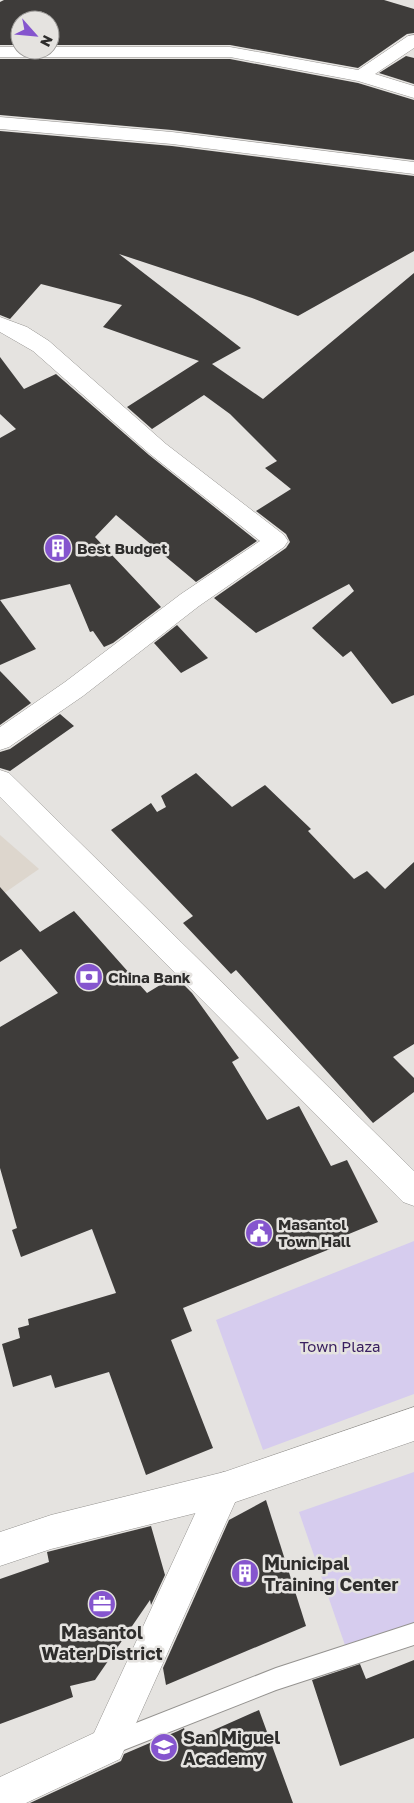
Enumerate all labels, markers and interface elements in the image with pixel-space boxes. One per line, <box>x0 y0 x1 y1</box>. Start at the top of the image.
north arrow <box>10 10 60 60</box>
text: N <box>37 33 57 50</box>
building icon: Best Budget <box>43 533 73 563</box>
place label: Best Budget <box>77 539 167 557</box>
bank icon: China Bank <box>74 962 104 992</box>
place label: China Bank <box>108 968 191 986</box>
place label: Masantol Town Hall <box>278 1215 351 1250</box>
public building icon: Masantol Town Hall <box>244 1218 274 1248</box>
park label: Town Plaza <box>299 1337 381 1355</box>
place label: Municipal Training Center <box>264 1552 399 1595</box>
building icon: Municipal Training Center <box>230 1558 260 1588</box>
office icon: Masantol Water District <box>87 1589 117 1619</box>
place label: Masantol Water District <box>41 1621 163 1664</box>
place label: San Miguel Academy <box>183 1726 280 1769</box>
school or university icon: San Miguel Academy <box>149 1732 179 1762</box>

